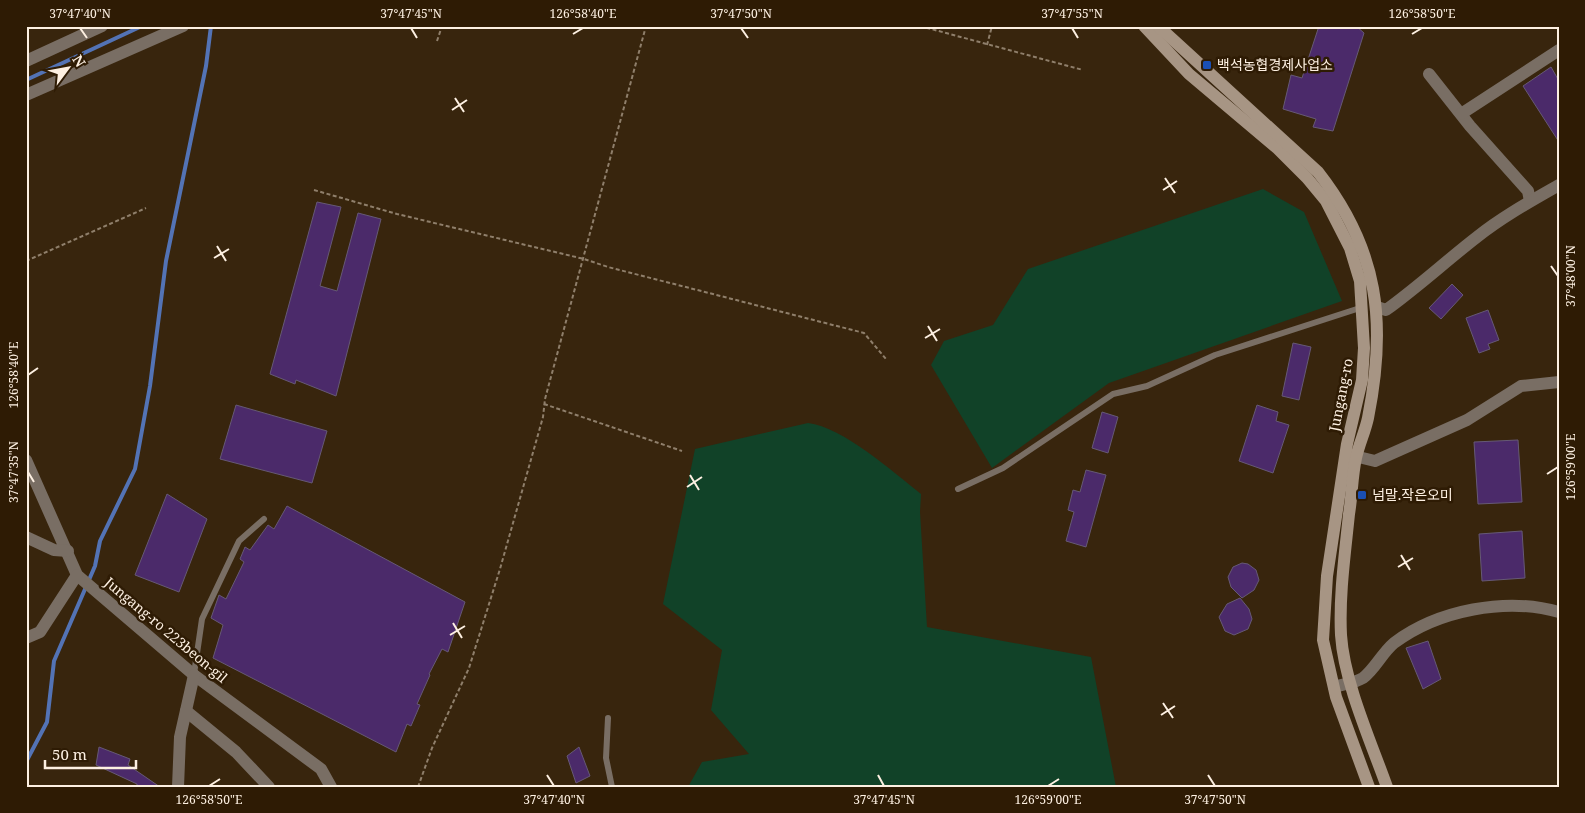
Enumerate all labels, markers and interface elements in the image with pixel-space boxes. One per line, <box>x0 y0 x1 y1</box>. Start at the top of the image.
text: 37°47'40"N <box>49 5 111 22</box>
text: 37°47'45"N <box>380 5 442 22</box>
text: 126°58'40"E <box>550 5 616 22</box>
text: 37°47'50"N <box>710 5 772 22</box>
text: 37°47'55"N <box>1041 5 1103 22</box>
text: 126°58'50"E <box>1389 5 1455 22</box>
north arrow <box>42 42 92 92</box>
text: N <box>68 51 90 71</box>
place label: 백석농협경제사업소 <box>1217 55 1333 74</box>
marker: 백석농협경제사업소 <box>1201 59 1213 71</box>
text: 37°48'00"N <box>1562 245 1579 307</box>
text: 126°58'40"E <box>5 342 22 408</box>
street label: Jungang-ro <box>1324 357 1357 434</box>
text: 126°59'00"E <box>1562 434 1579 500</box>
text: 37°47'35"N <box>5 441 22 503</box>
place label: 넘말.작은오미 <box>1372 485 1453 504</box>
marker: 넘말.작은오미 <box>1356 489 1368 501</box>
street label: Jungang-ro 223beon-gil <box>100 572 232 687</box>
scale bar <box>45 738 136 770</box>
text: 50 m <box>52 744 87 764</box>
text: 126°58'50"E <box>176 791 242 808</box>
text: 37°47'40"N <box>523 791 585 808</box>
text: 37°47'45"N <box>853 791 915 808</box>
text: 126°59'00"E <box>1015 791 1081 808</box>
text: 37°47'50"N <box>1184 791 1246 808</box>

